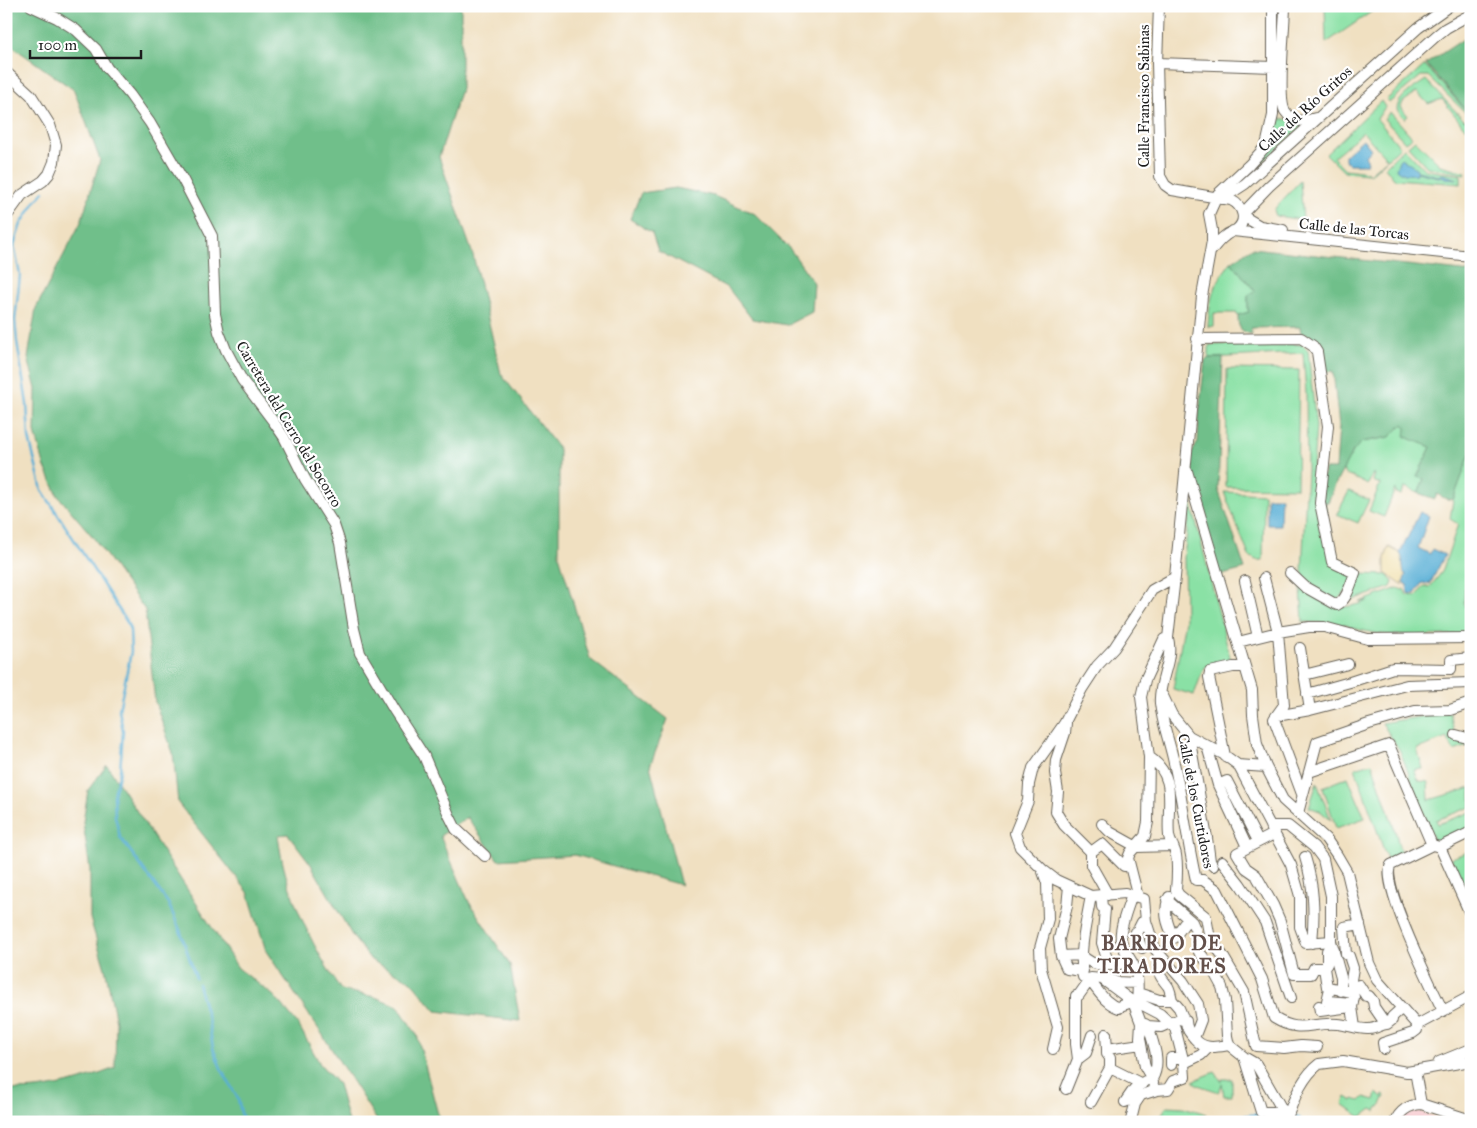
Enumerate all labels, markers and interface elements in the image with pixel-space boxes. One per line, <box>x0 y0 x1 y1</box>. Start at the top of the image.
street label: Calle Francisco Sabinas <box>1135 24 1153 168</box>
scale bar <box>30 28 141 60</box>
text: 100 m <box>38 36 78 54</box>
street label: Calle del Río Gritos <box>1254 62 1356 156</box>
street label: Calle de las Torcas <box>1298 214 1410 244</box>
street label: Carretera del Cerro del Socorro <box>232 338 346 511</box>
street label: Calle de los Curtidores <box>1174 732 1218 870</box>
district label: BARRIO DE TIRADORES <box>1096 931 1227 978</box>

